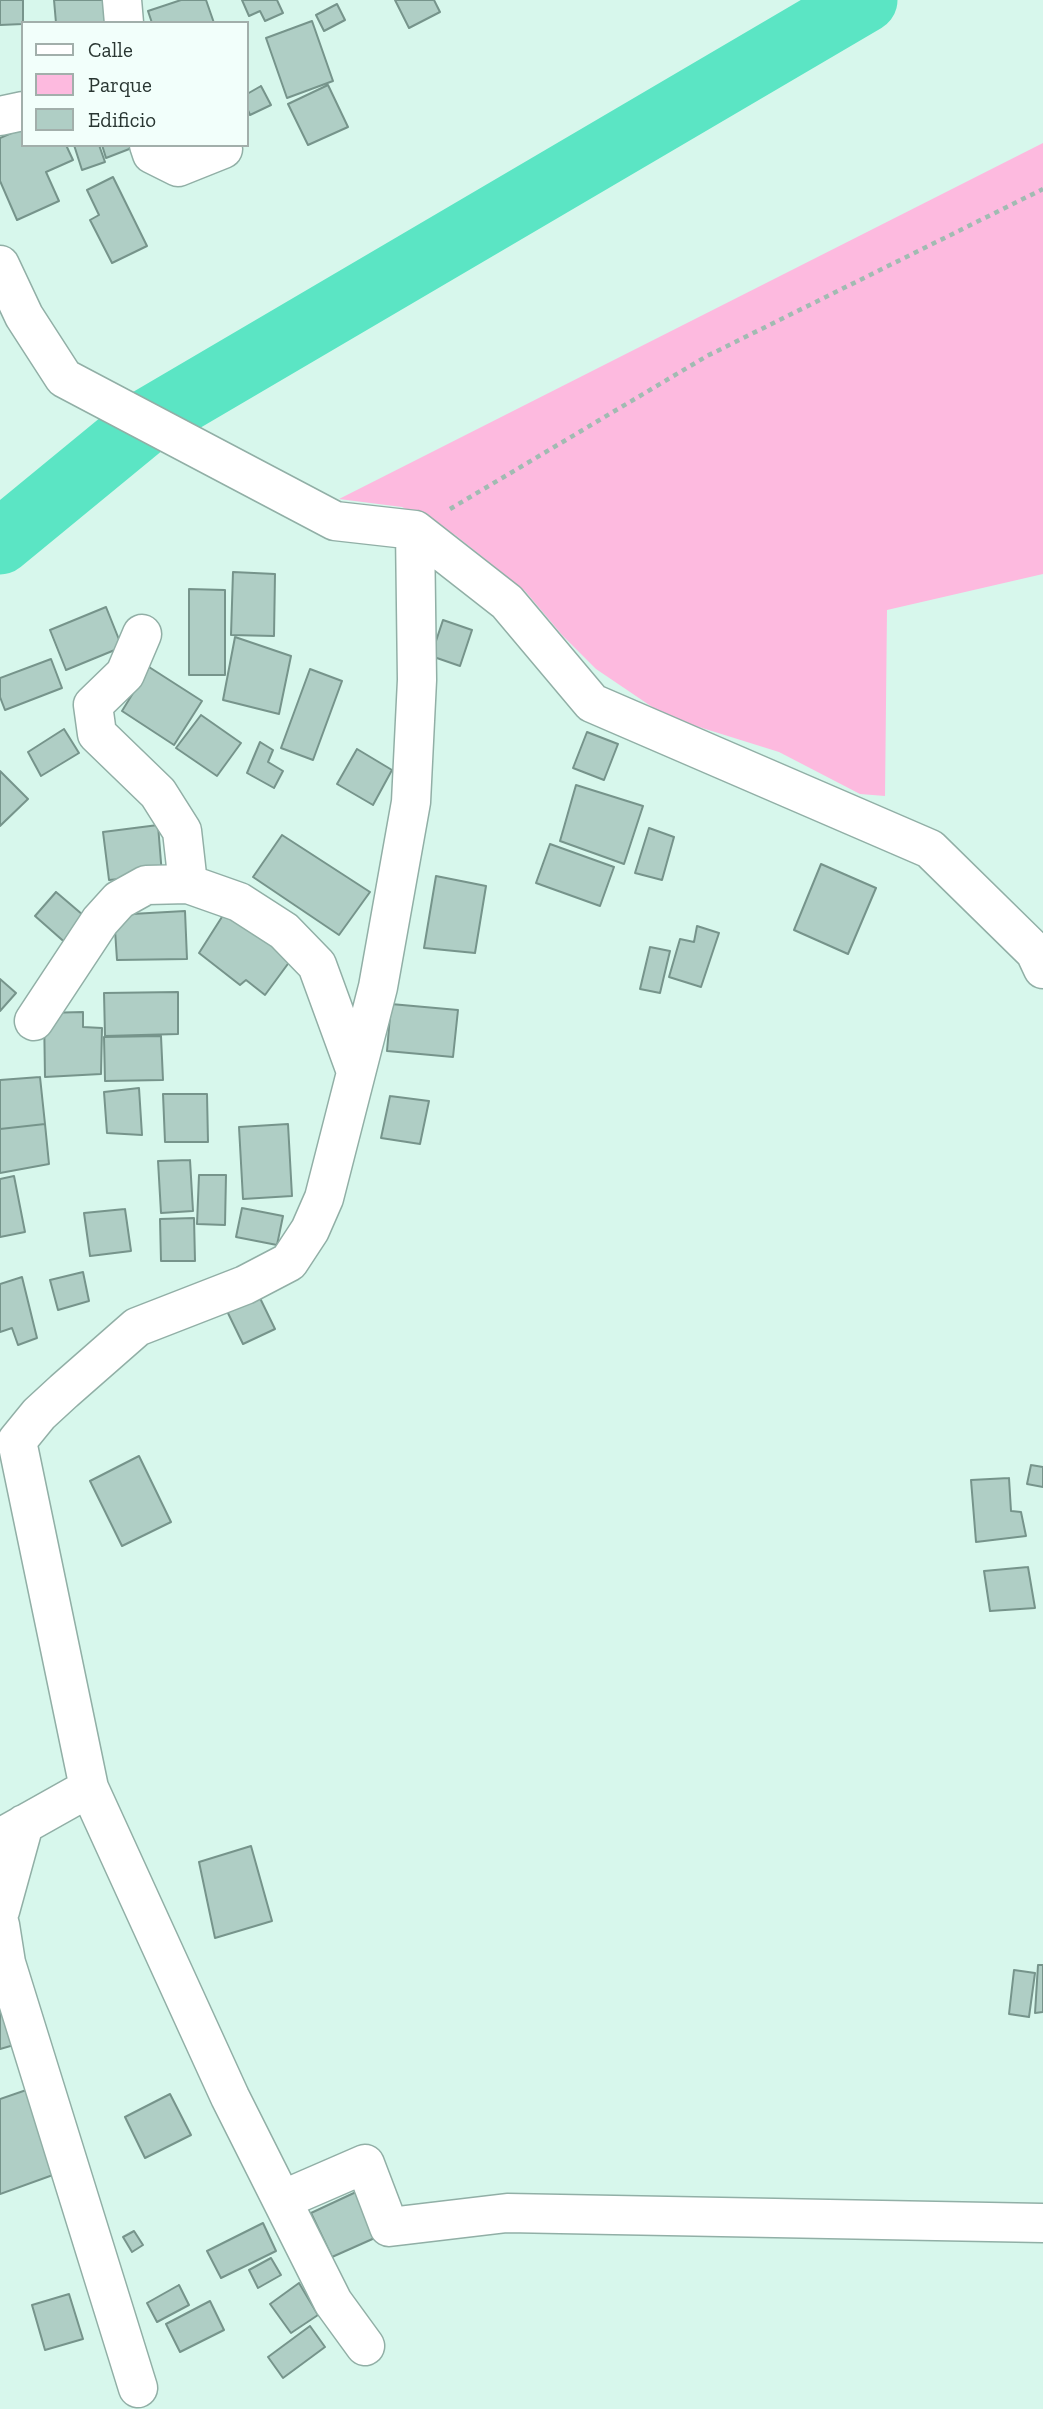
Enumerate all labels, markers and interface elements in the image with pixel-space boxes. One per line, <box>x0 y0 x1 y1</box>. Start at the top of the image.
legend <box>21 21 248 147</box>
text: Calle <box>88 37 133 62</box>
text: Parque <box>88 72 152 97</box>
text: Edificio <box>88 107 156 132</box>

